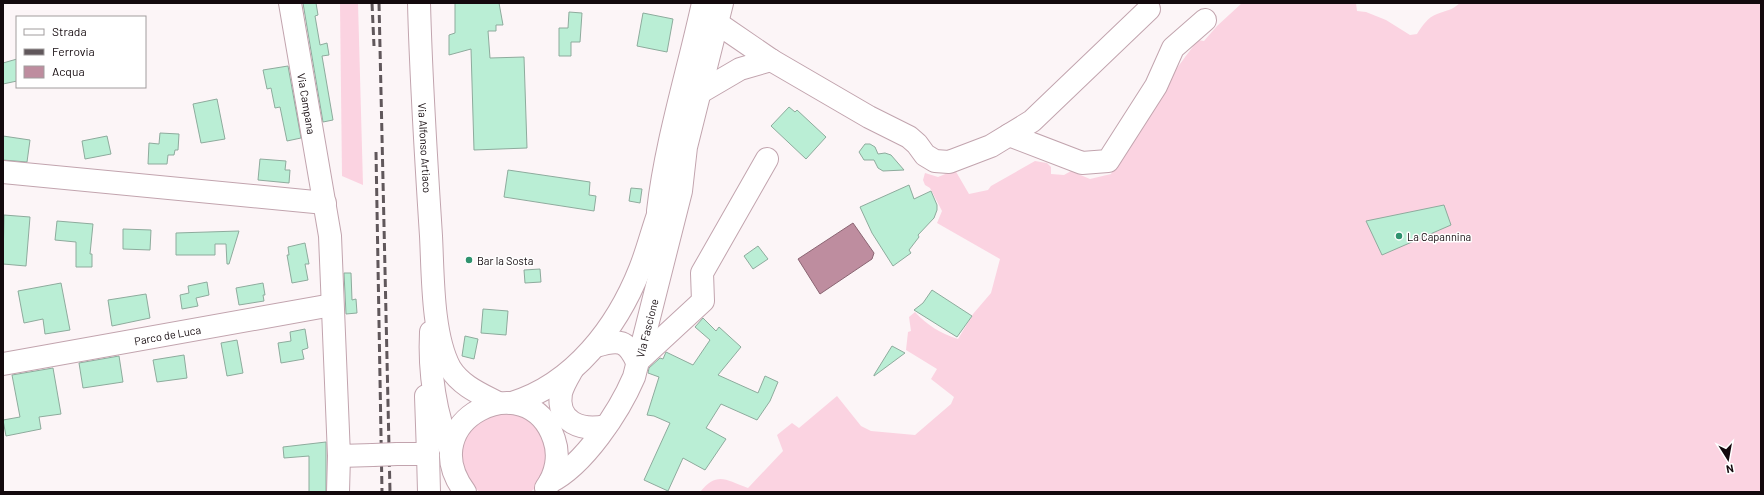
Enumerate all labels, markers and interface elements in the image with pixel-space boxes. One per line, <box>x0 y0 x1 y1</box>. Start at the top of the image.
legend <box>16 16 146 88</box>
text: Strada <box>52 24 87 38</box>
text: Ferrovia <box>52 44 95 58</box>
text: Acqua <box>52 64 85 78</box>
street label: Via Campana <box>296 72 319 135</box>
street label: Via Alfonso Artiaco <box>416 102 435 193</box>
place label: La Capannina <box>1407 230 1471 243</box>
marker: La Capannina <box>1394 231 1404 241</box>
place label: Bar la Sosta <box>477 254 533 267</box>
marker: Bar la Sosta <box>464 255 474 265</box>
street label: Via Fascione <box>633 297 660 359</box>
street label: Parco de Luca <box>133 322 202 347</box>
north arrow <box>1708 439 1748 479</box>
text: N <box>1725 462 1735 476</box>

